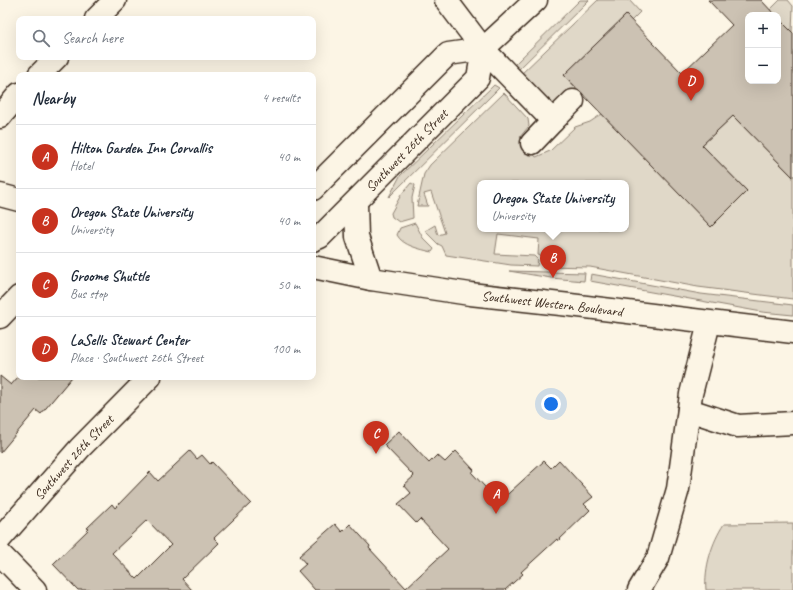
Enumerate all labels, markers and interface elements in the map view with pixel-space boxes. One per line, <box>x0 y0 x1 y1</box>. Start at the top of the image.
map controls <box>745 12 781 84</box>
button: + <box>745 12 781 48</box>
search box <box>16 16 316 60</box>
icon: search <box>30 27 52 49</box>
text: Search here <box>62 29 123 48</box>
button: − <box>745 48 781 84</box>
pin: D <box>678 68 704 101</box>
text: Nearby <box>32 88 75 109</box>
text: 4 results <box>262 90 300 106</box>
street label: Southwest 26th Street <box>362 105 452 195</box>
text: Hilton Garden Inn Corvallis <box>70 139 212 158</box>
text: A <box>42 149 48 165</box>
text: 40 m <box>278 149 300 165</box>
text: Hotel <box>70 158 93 174</box>
popup <box>477 180 629 232</box>
text: Oregon State University <box>492 189 614 208</box>
text: Oregon State University <box>70 203 193 222</box>
text: University <box>492 208 535 224</box>
text: B <box>42 213 48 229</box>
text: 40 m <box>278 213 300 229</box>
text: University <box>70 222 113 238</box>
pin: B <box>540 245 566 278</box>
text: Groome Shuttle <box>70 267 149 286</box>
text: C <box>42 277 48 293</box>
text: 50 m <box>278 277 300 293</box>
text: Bus stop <box>70 286 107 302</box>
street label: Southwest Western Boulevard <box>481 287 626 321</box>
text: LaSells Stewart Center <box>70 331 189 350</box>
text: D <box>41 341 49 357</box>
text: 100 m <box>272 341 300 357</box>
text: Place · Southwest 26th Street <box>70 350 203 366</box>
your location <box>541 394 561 414</box>
street label: Southwest 26th Street <box>30 410 118 504</box>
pin: C <box>363 421 389 454</box>
pin: A <box>483 481 509 514</box>

